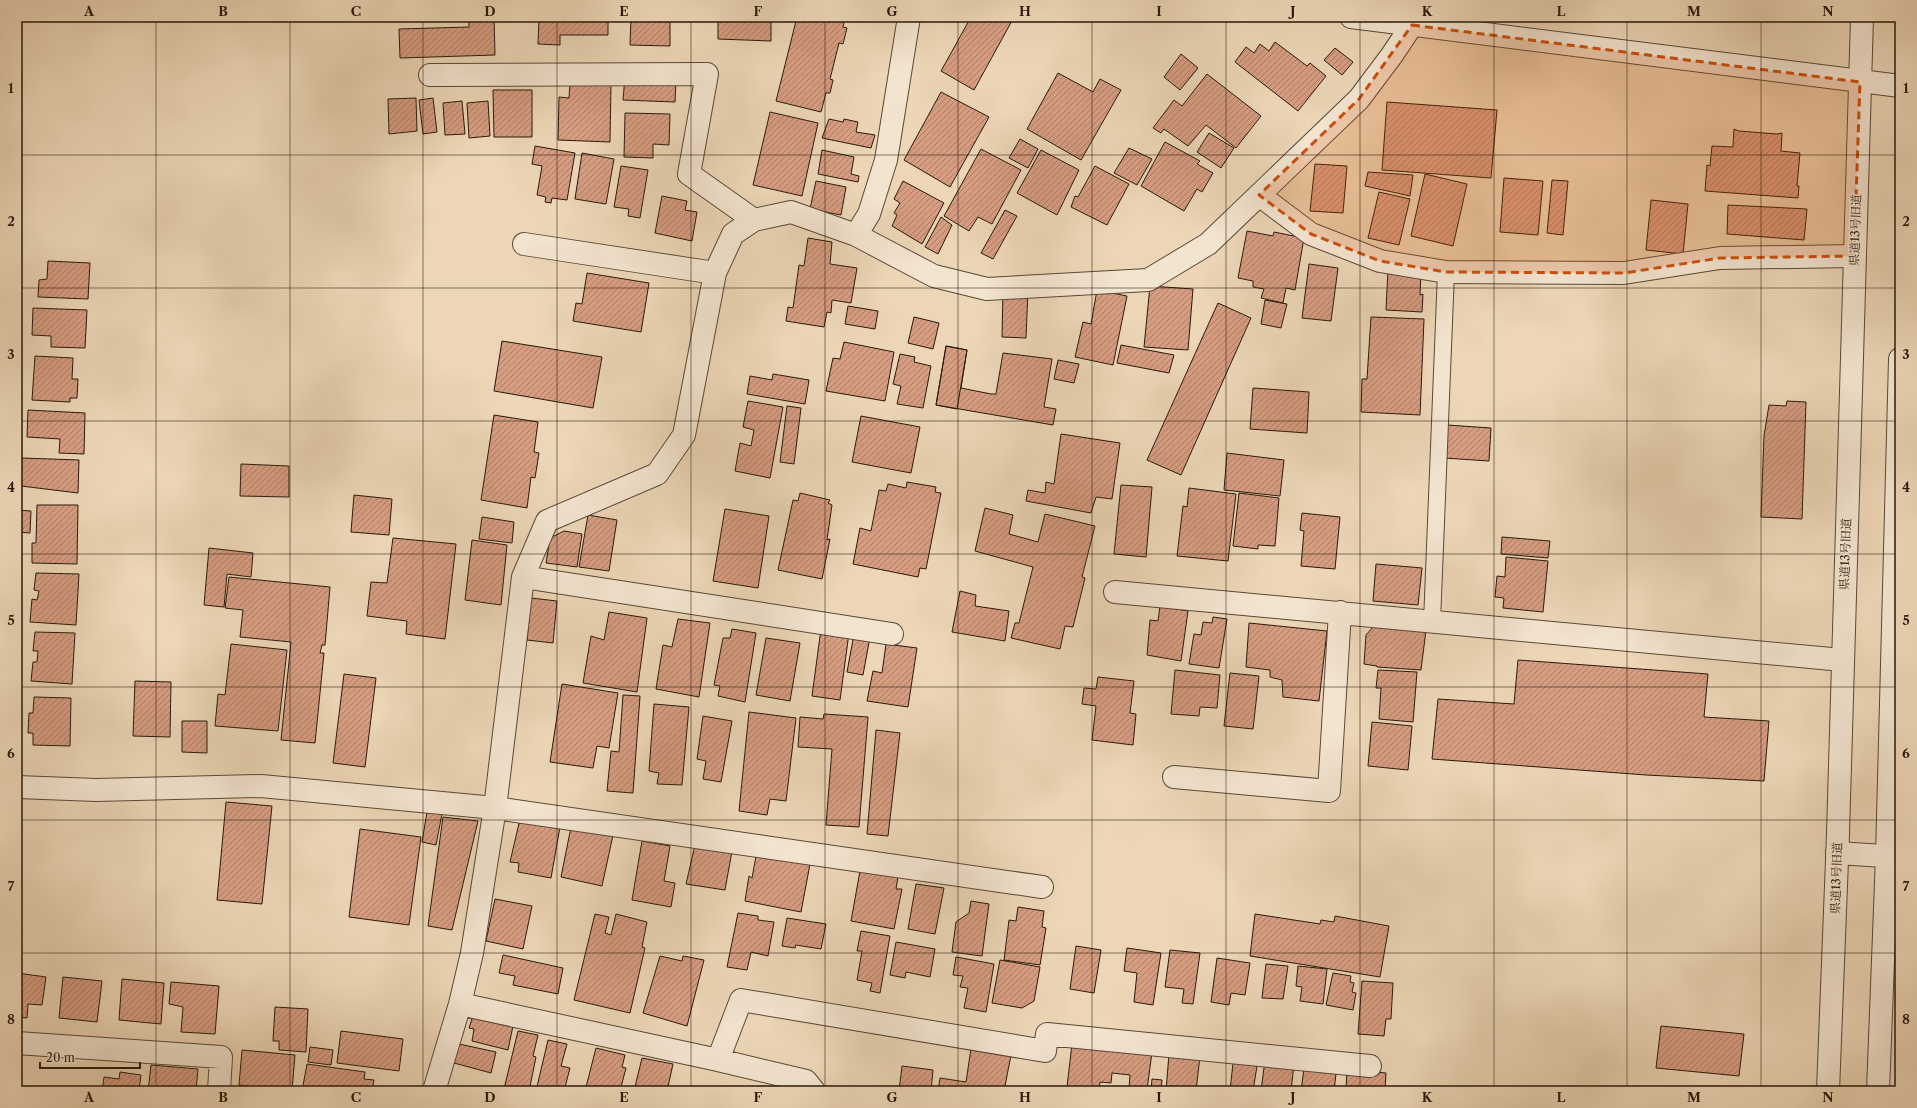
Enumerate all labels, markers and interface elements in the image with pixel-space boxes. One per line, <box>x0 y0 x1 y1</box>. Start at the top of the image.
text: A <box>83 3 95 19</box>
text: B <box>218 3 228 19</box>
text: C <box>351 3 361 19</box>
text: D <box>484 3 496 19</box>
text: E <box>619 3 629 19</box>
text: F <box>754 3 763 19</box>
text: G <box>886 3 898 19</box>
text: H <box>1019 3 1031 19</box>
text: I <box>1156 3 1162 19</box>
text: J <box>1288 3 1296 19</box>
text: K <box>1422 3 1433 19</box>
text: L <box>1557 3 1566 19</box>
text: M <box>1687 3 1701 19</box>
text: N <box>1822 3 1834 19</box>
text: 1 <box>8 80 14 96</box>
text: 1 <box>1903 80 1909 96</box>
street label: 県道13号旧道 <box>1846 194 1864 266</box>
text: 2 <box>7 213 15 229</box>
text: 2 <box>1902 213 1910 229</box>
text: 3 <box>7 346 15 362</box>
text: 3 <box>1902 346 1910 362</box>
text: 4 <box>7 479 15 495</box>
text: 4 <box>1902 479 1910 495</box>
street label: 県道13号旧道 <box>1836 518 1854 590</box>
text: 5 <box>7 612 15 628</box>
text: 5 <box>1902 612 1910 628</box>
text: 6 <box>7 745 15 761</box>
text: 6 <box>1902 745 1910 761</box>
street label: 県道13号旧道 <box>1827 842 1845 914</box>
text: 7 <box>8 878 15 894</box>
text: 7 <box>1903 878 1910 894</box>
text: 8 <box>7 1011 15 1027</box>
text: 8 <box>1902 1011 1910 1027</box>
scale bar <box>40 1044 140 1070</box>
text: 20 m <box>46 1050 75 1065</box>
text: A <box>83 1089 95 1105</box>
text: B <box>218 1089 228 1105</box>
text: C <box>351 1089 361 1105</box>
text: D <box>484 1089 496 1105</box>
text: E <box>619 1089 629 1105</box>
text: F <box>754 1089 763 1105</box>
text: G <box>886 1089 898 1105</box>
text: H <box>1019 1089 1031 1105</box>
text: I <box>1156 1089 1162 1105</box>
text: J <box>1288 1089 1296 1105</box>
text: K <box>1422 1089 1433 1105</box>
text: L <box>1557 1089 1566 1105</box>
text: M <box>1687 1089 1701 1105</box>
text: N <box>1822 1089 1834 1105</box>

